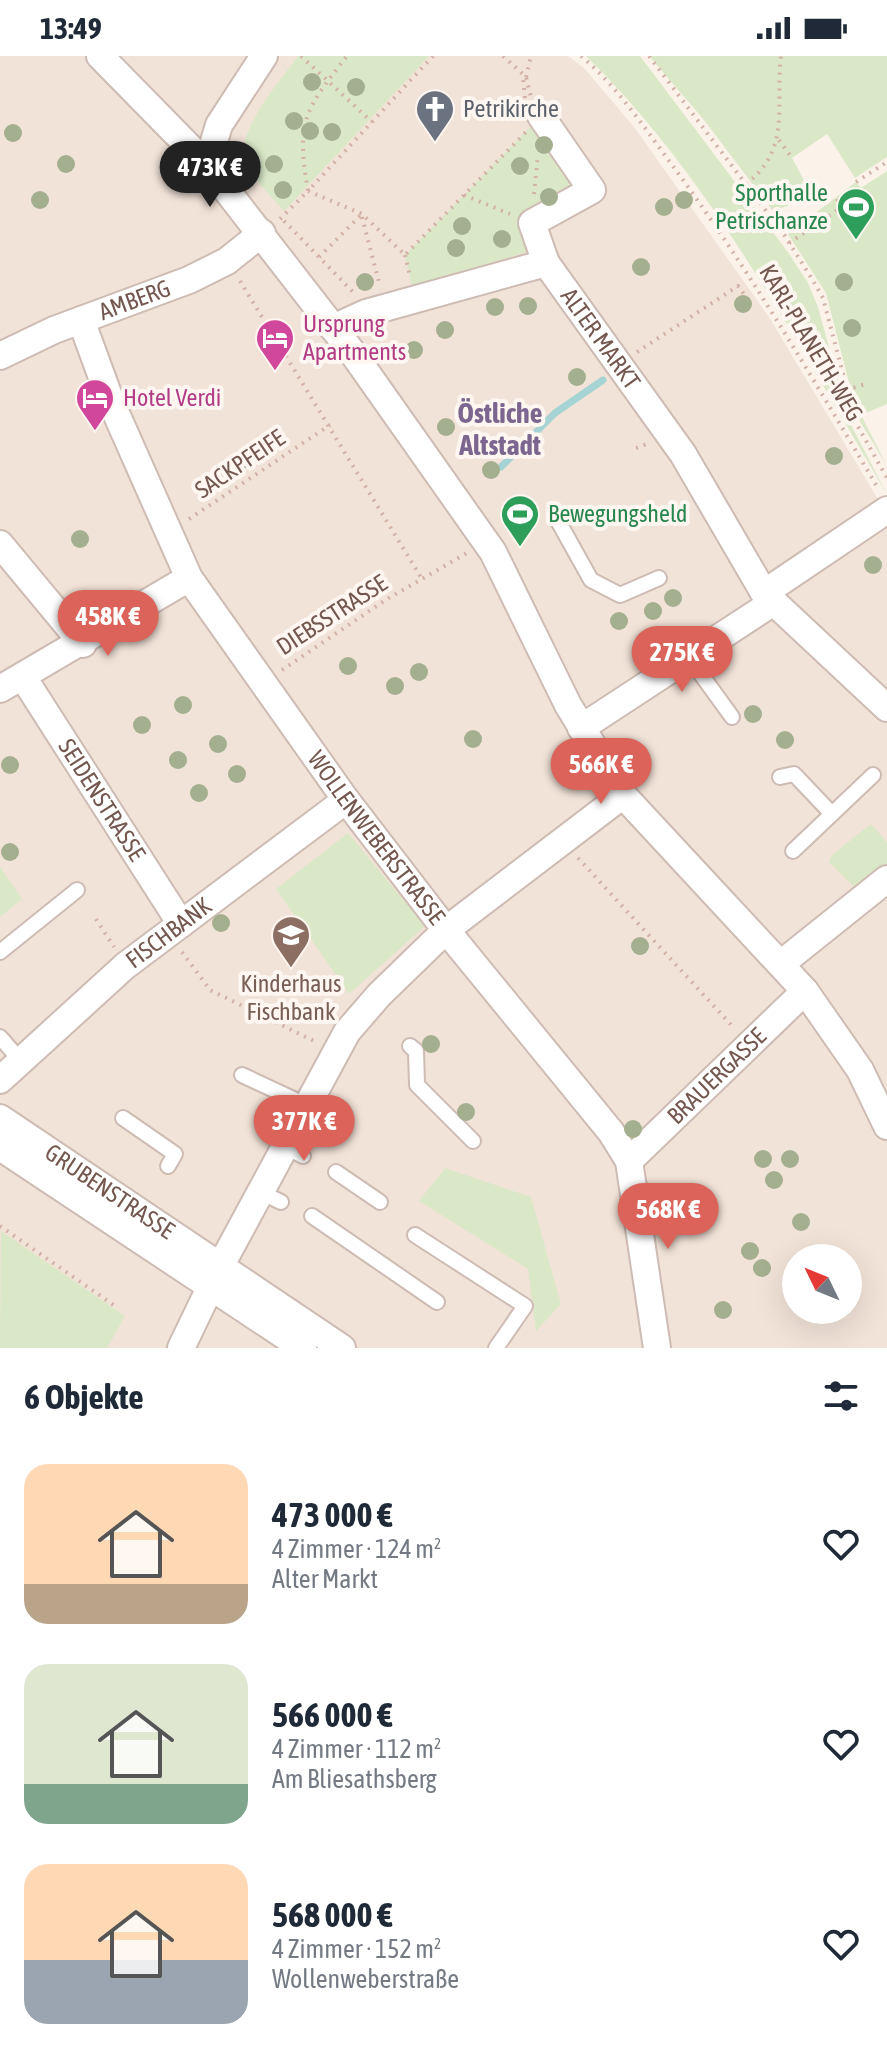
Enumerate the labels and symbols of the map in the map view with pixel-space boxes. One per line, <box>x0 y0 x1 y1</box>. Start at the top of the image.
church icon: Petrikirche <box>414 88 456 143</box>
place label: Petrikirche <box>463 95 559 122</box>
pin: 473K € <box>145 141 275 209</box>
place label: Sporthalle Petrischanze <box>715 179 828 234</box>
sports icon: Sporthalle Petrischanze <box>835 186 877 241</box>
street label: KARL-PLANETH-WEG <box>754 260 869 426</box>
street label: AMBERG <box>95 274 174 325</box>
street label: ALTER MARKT <box>556 283 646 394</box>
place label: Ursprung Apartments <box>303 310 406 365</box>
hotel icon: Ursprung Apartments <box>254 317 296 372</box>
hotel icon: Hotel Verdi <box>74 377 116 432</box>
place label: Hotel Verdi <box>123 384 221 411</box>
district label: Östliche Altstadt <box>458 397 542 461</box>
street label: SACKPFEIFE <box>190 424 290 503</box>
sports icon: Bewegungsheld <box>499 493 541 548</box>
place label: Bewegungsheld <box>548 500 687 527</box>
street label: DIEBSSTRASSE <box>272 569 392 660</box>
pin: 458K € <box>43 590 173 658</box>
pin: 275K € <box>617 626 747 694</box>
street label: SEIDENSTRASSE <box>53 734 151 866</box>
pin: 566K € <box>536 738 666 806</box>
street label: WOLLENWEBERSTRASSE <box>303 745 451 930</box>
street label: FISCHBANK <box>121 892 217 973</box>
school or university icon: Kinderhaus Fischbank <box>270 914 312 969</box>
place label: Kinderhaus Fischbank <box>240 970 342 1025</box>
street label: BRAUERGASSE <box>662 1022 771 1129</box>
pin: 377K € <box>239 1095 369 1163</box>
street label: GRUBENSTRASSE <box>40 1138 179 1244</box>
pin: 568K € <box>603 1183 733 1251</box>
north arrow <box>782 1244 862 1324</box>

